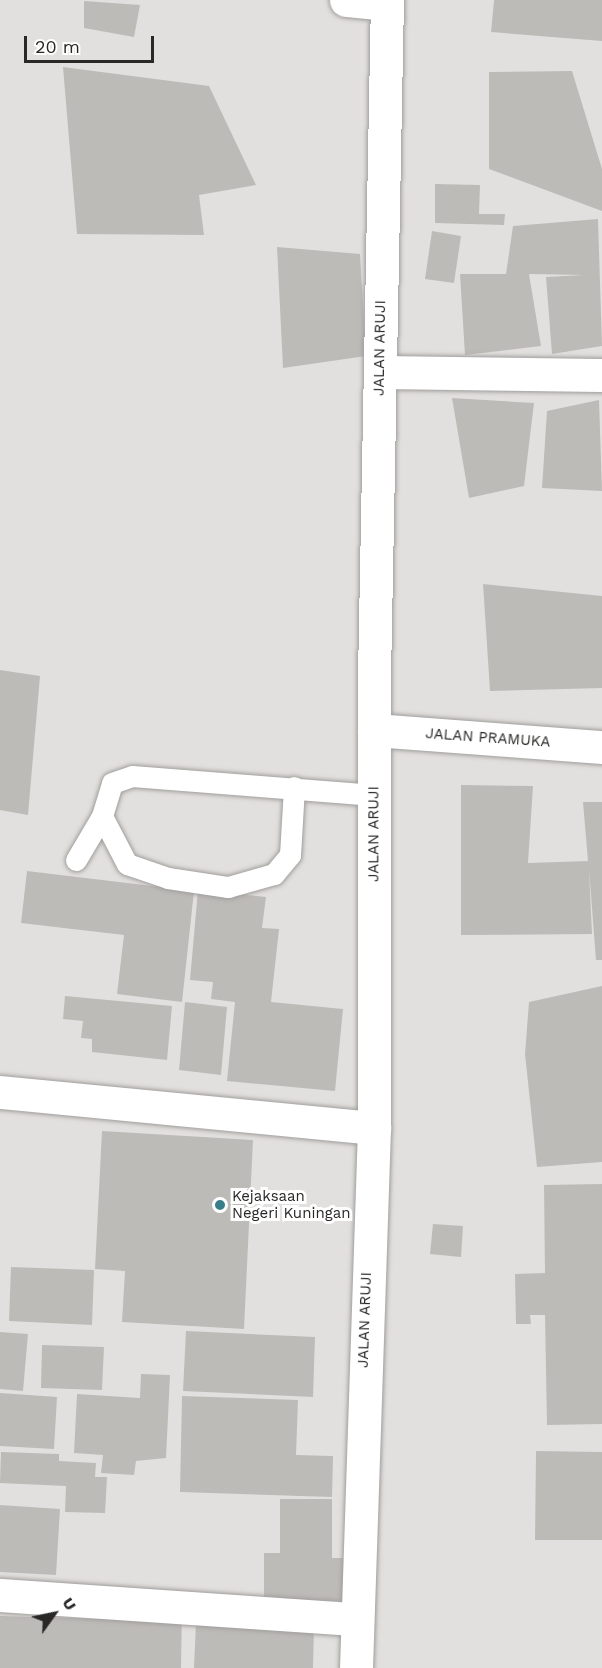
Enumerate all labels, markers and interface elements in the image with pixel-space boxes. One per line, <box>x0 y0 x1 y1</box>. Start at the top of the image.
scale bar <box>27 24 158 62</box>
text: 20 m <box>35 36 80 57</box>
street label: JALAN ARUJI <box>370 300 390 396</box>
street label: JALAN PRAMUKA <box>425 725 551 751</box>
street label: JALAN ARUJI <box>365 786 383 882</box>
place label: Kejaksaan Negeri Kuningan <box>232 1187 350 1222</box>
marker: Kejaksaan Negeri Kuningan <box>213 1198 227 1212</box>
street label: JALAN ARUJI <box>354 1271 376 1369</box>
north arrow <box>24 1584 84 1644</box>
text: U <box>58 1594 81 1614</box>

